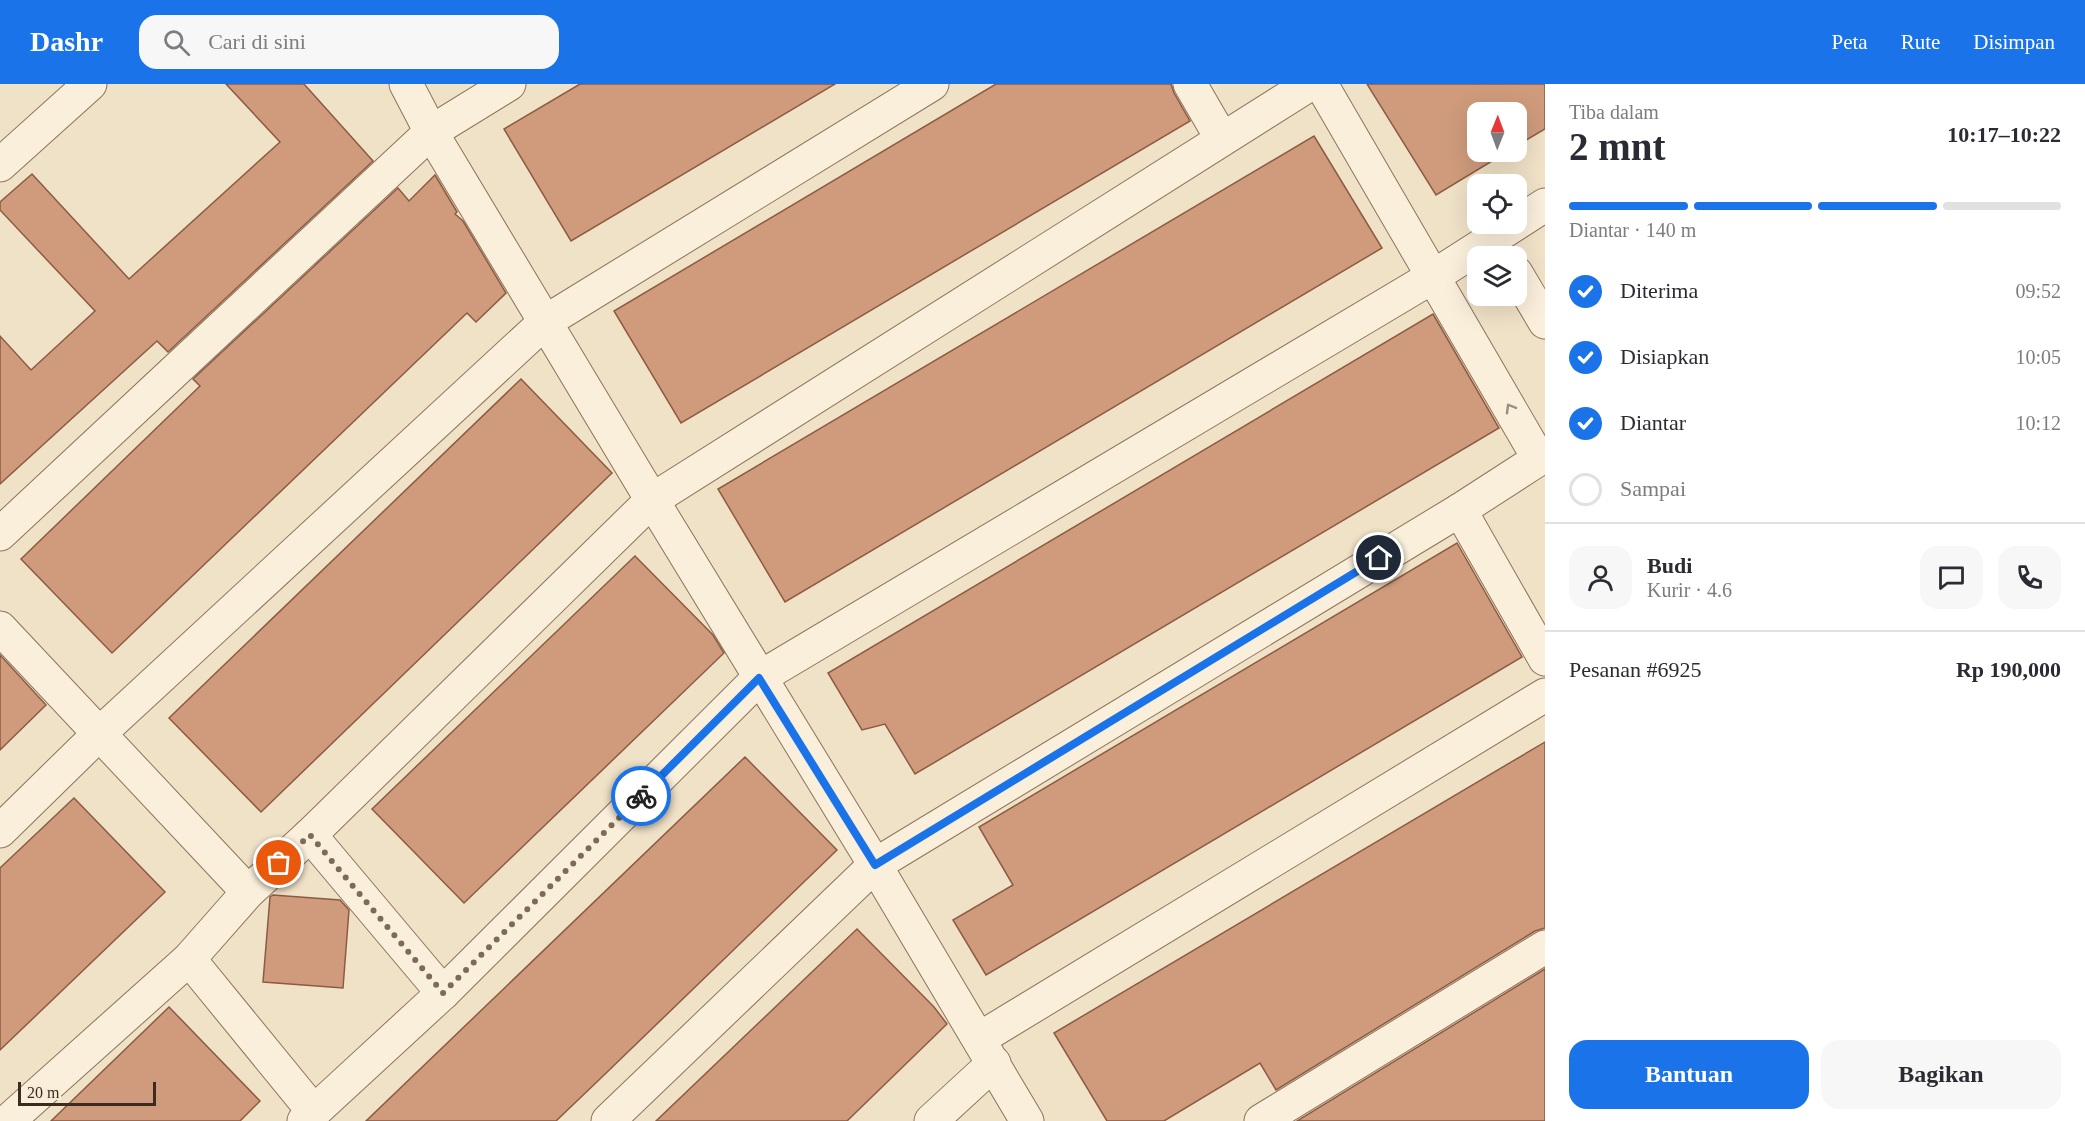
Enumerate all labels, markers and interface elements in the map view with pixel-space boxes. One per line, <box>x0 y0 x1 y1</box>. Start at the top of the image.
search box <box>139 15 559 69</box>
text: Dashr <box>30 26 103 57</box>
icon: search <box>160 26 193 59</box>
text: Cari di sini <box>208 29 306 54</box>
text: Peta <box>1832 30 1868 54</box>
text: Rute <box>1901 30 1940 54</box>
text: Disimpan <box>1973 30 2055 54</box>
text: Tiba dalam <box>1569 101 1659 123</box>
north arrow <box>1467 102 1527 162</box>
map controls <box>1467 102 1527 306</box>
text: 10:17–10:22 <box>1947 122 2061 147</box>
text: 2 mnt <box>1569 125 1665 168</box>
button: locate <box>1467 174 1527 234</box>
text: Diantar · 140 m <box>1569 219 1696 241</box>
button: layers <box>1467 246 1527 306</box>
icon: check <box>1569 275 1602 308</box>
text: Diterima <box>1620 278 1698 303</box>
text: 09:52 <box>2015 280 2061 302</box>
icon: check <box>1569 341 1602 374</box>
text: Disiapkan <box>1620 344 1709 369</box>
text: 10:05 <box>2015 346 2061 368</box>
one-way arrow <box>1506 404 1517 414</box>
icon: check <box>1569 407 1602 440</box>
text: Diantar <box>1620 410 1686 435</box>
text: 10:12 <box>2015 412 2061 434</box>
text: Sampai <box>1620 476 1686 501</box>
pin <box>1353 532 1404 583</box>
icon: home <box>1362 541 1395 574</box>
button: person <box>1569 546 1632 609</box>
button: chat <box>1920 546 1983 609</box>
button: phone <box>1998 546 2061 609</box>
text: Budi <box>1647 553 1692 578</box>
text: Kurir · 4.6 <box>1647 579 1732 601</box>
text: Pesanan #6925 <box>1569 657 1702 682</box>
text: Rp 190,000 <box>1956 657 2061 682</box>
courier <box>611 766 671 826</box>
icon: bike <box>625 780 658 813</box>
pin <box>253 837 304 888</box>
icon: bag <box>262 846 295 879</box>
button: Bantuan <box>1569 1040 1809 1109</box>
button: Bagikan <box>1821 1040 2061 1109</box>
scale bar <box>18 1079 156 1106</box>
text: 20 m <box>27 1084 59 1101</box>

